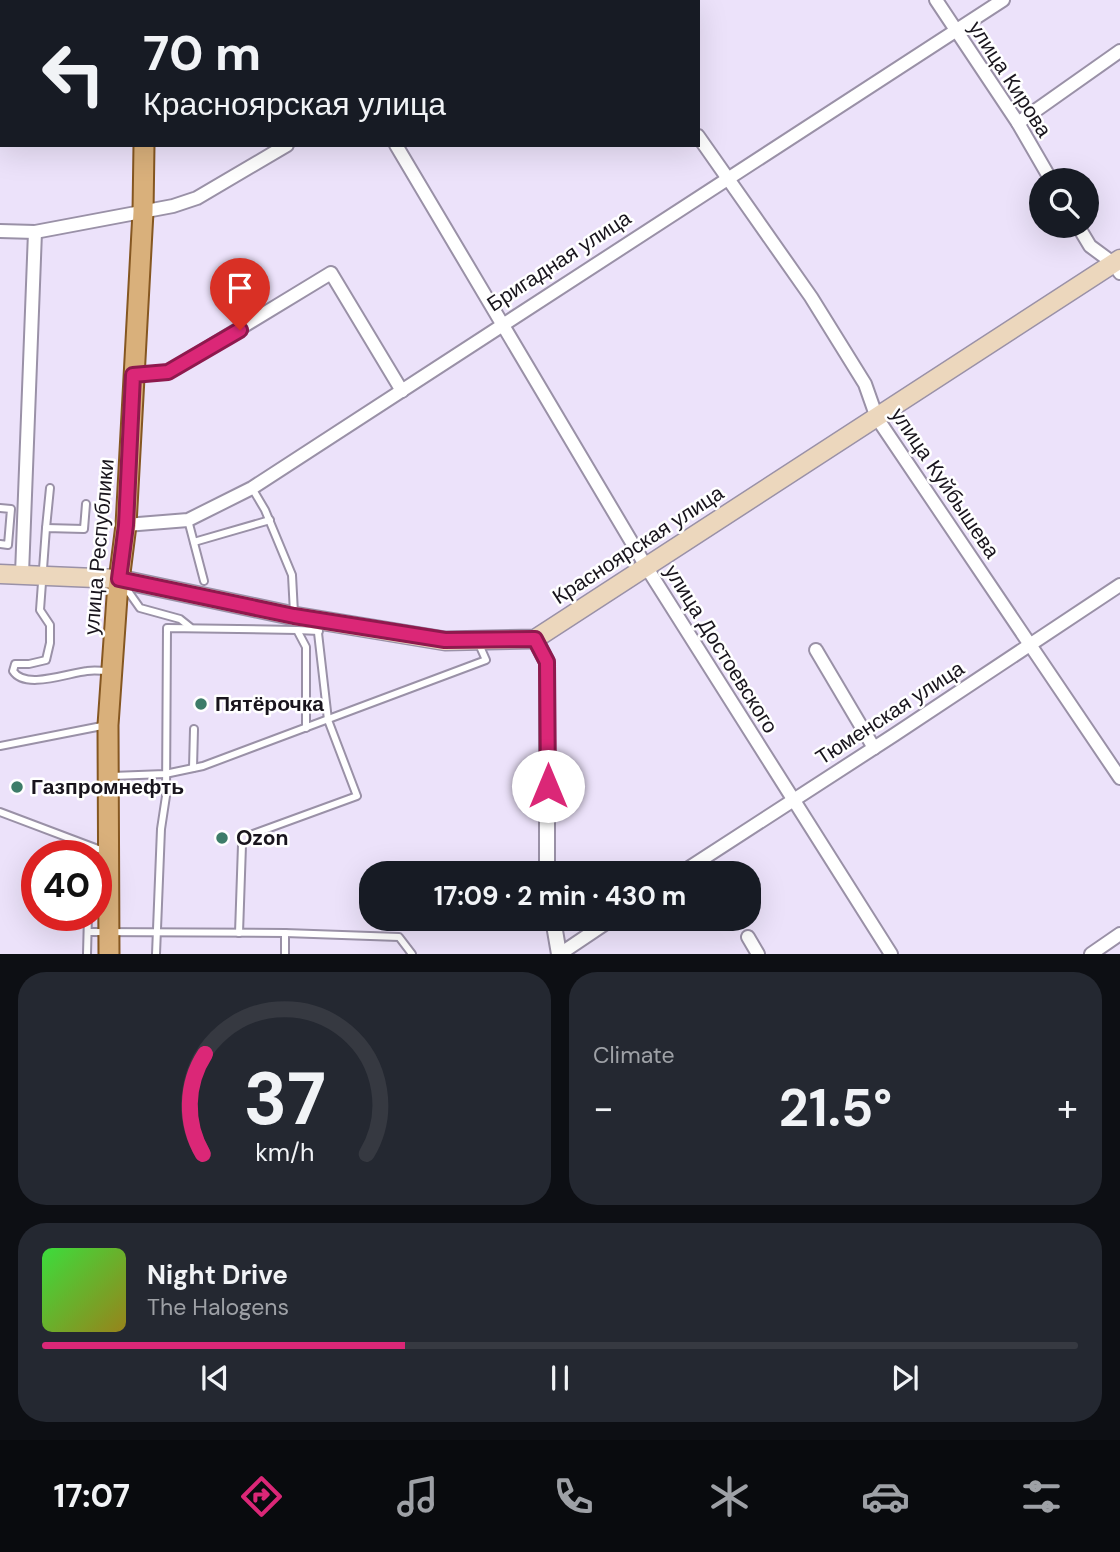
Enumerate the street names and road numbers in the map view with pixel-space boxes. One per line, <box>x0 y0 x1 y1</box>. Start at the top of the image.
street label: улица Кирова <box>962 15 1058 143</box>
street label: Бригадная улица <box>482 204 637 318</box>
street label: улица Куйбышева <box>884 402 1006 564</box>
street label: улица Республики <box>77 458 121 636</box>
street label: Красноярская улица <box>547 479 729 611</box>
street label: улица Достоевского <box>658 559 784 739</box>
street label: Тюменская улица <box>810 654 970 771</box>

